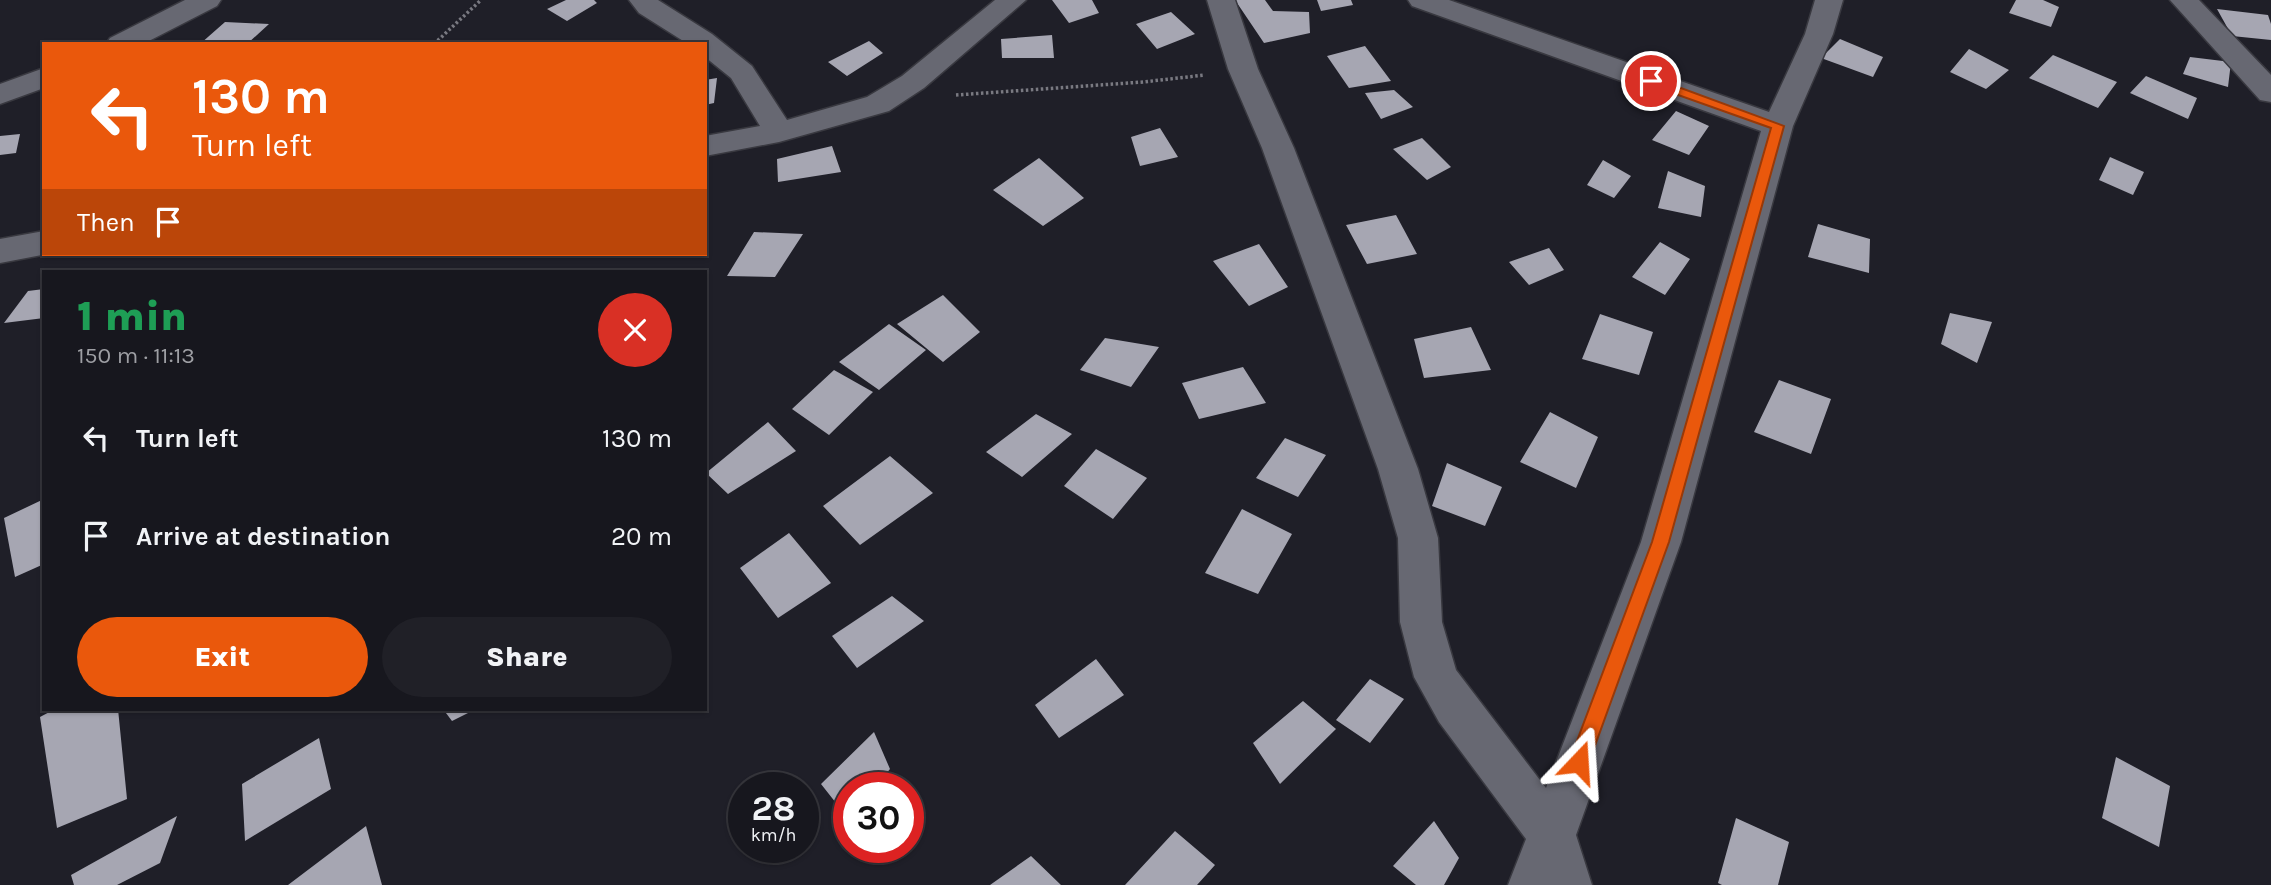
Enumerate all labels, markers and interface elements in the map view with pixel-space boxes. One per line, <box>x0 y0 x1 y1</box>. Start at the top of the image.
pin <box>1621 51 1681 111</box>
icon: arrive <box>1632 62 1670 100</box>
text: 130 m <box>192 68 330 125</box>
icon: left <box>77 70 168 161</box>
text: Turn left <box>192 127 312 164</box>
icon: arrive <box>149 203 187 241</box>
text: Then <box>77 207 135 238</box>
text: 1 min <box>77 291 187 341</box>
button: close <box>598 293 672 367</box>
text: 150 m · 11:13 <box>77 342 195 369</box>
icon: left <box>77 419 115 457</box>
text: Turn left <box>136 423 238 454</box>
text: 130 m <box>602 423 672 454</box>
icon: arrive <box>77 517 115 555</box>
text: Arrive at destination <box>136 521 390 552</box>
text: 20 m <box>611 521 672 552</box>
button: Exit <box>77 617 368 697</box>
button: Share <box>382 617 672 697</box>
position arrow <box>1542 725 1616 799</box>
speed limit sign: 30 <box>833 772 924 863</box>
text: 28 <box>752 788 795 829</box>
text: km/h <box>751 824 796 846</box>

